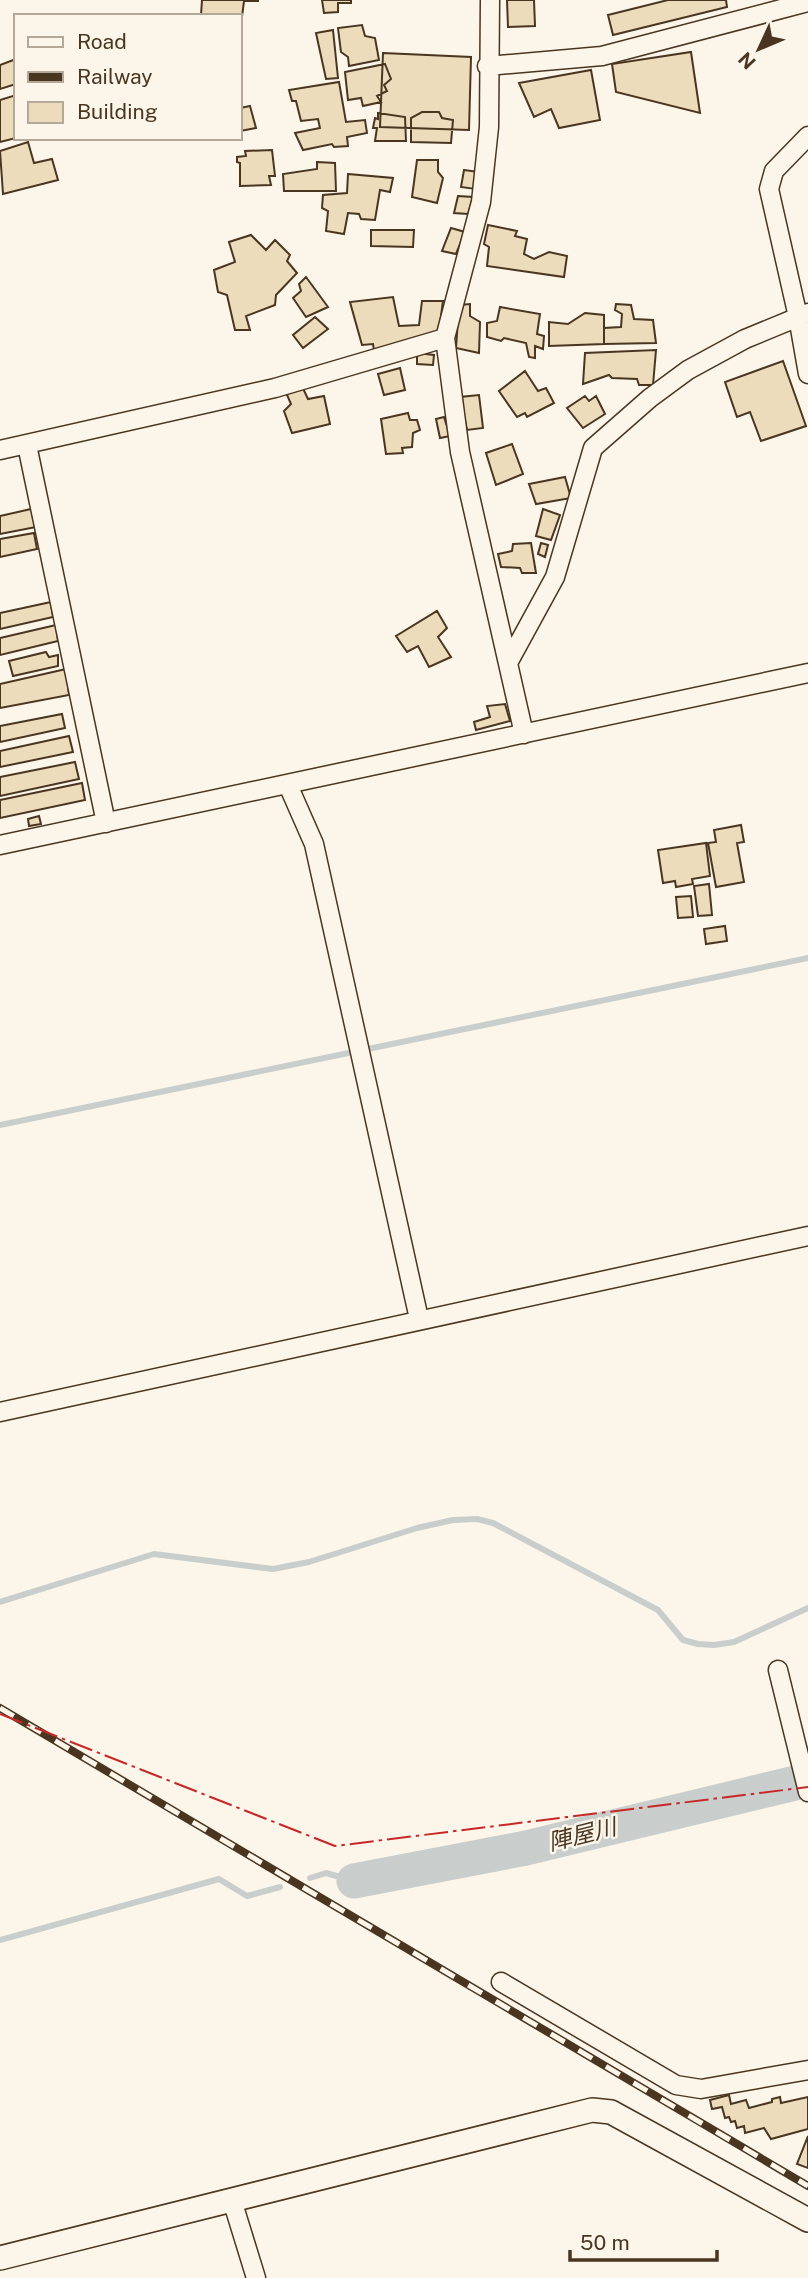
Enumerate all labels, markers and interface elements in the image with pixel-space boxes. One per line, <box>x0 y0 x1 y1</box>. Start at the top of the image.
legend <box>14 14 242 140</box>
north arrow <box>724 14 794 84</box>
text: Road <box>77 29 127 54</box>
text: N <box>734 48 760 74</box>
text: Railway <box>77 64 153 89</box>
text: Building <box>77 99 158 124</box>
water label: 陣屋川 <box>545 1812 622 1855</box>
scale bar <box>570 2218 717 2262</box>
text: 50 m <box>580 2230 630 2255</box>

